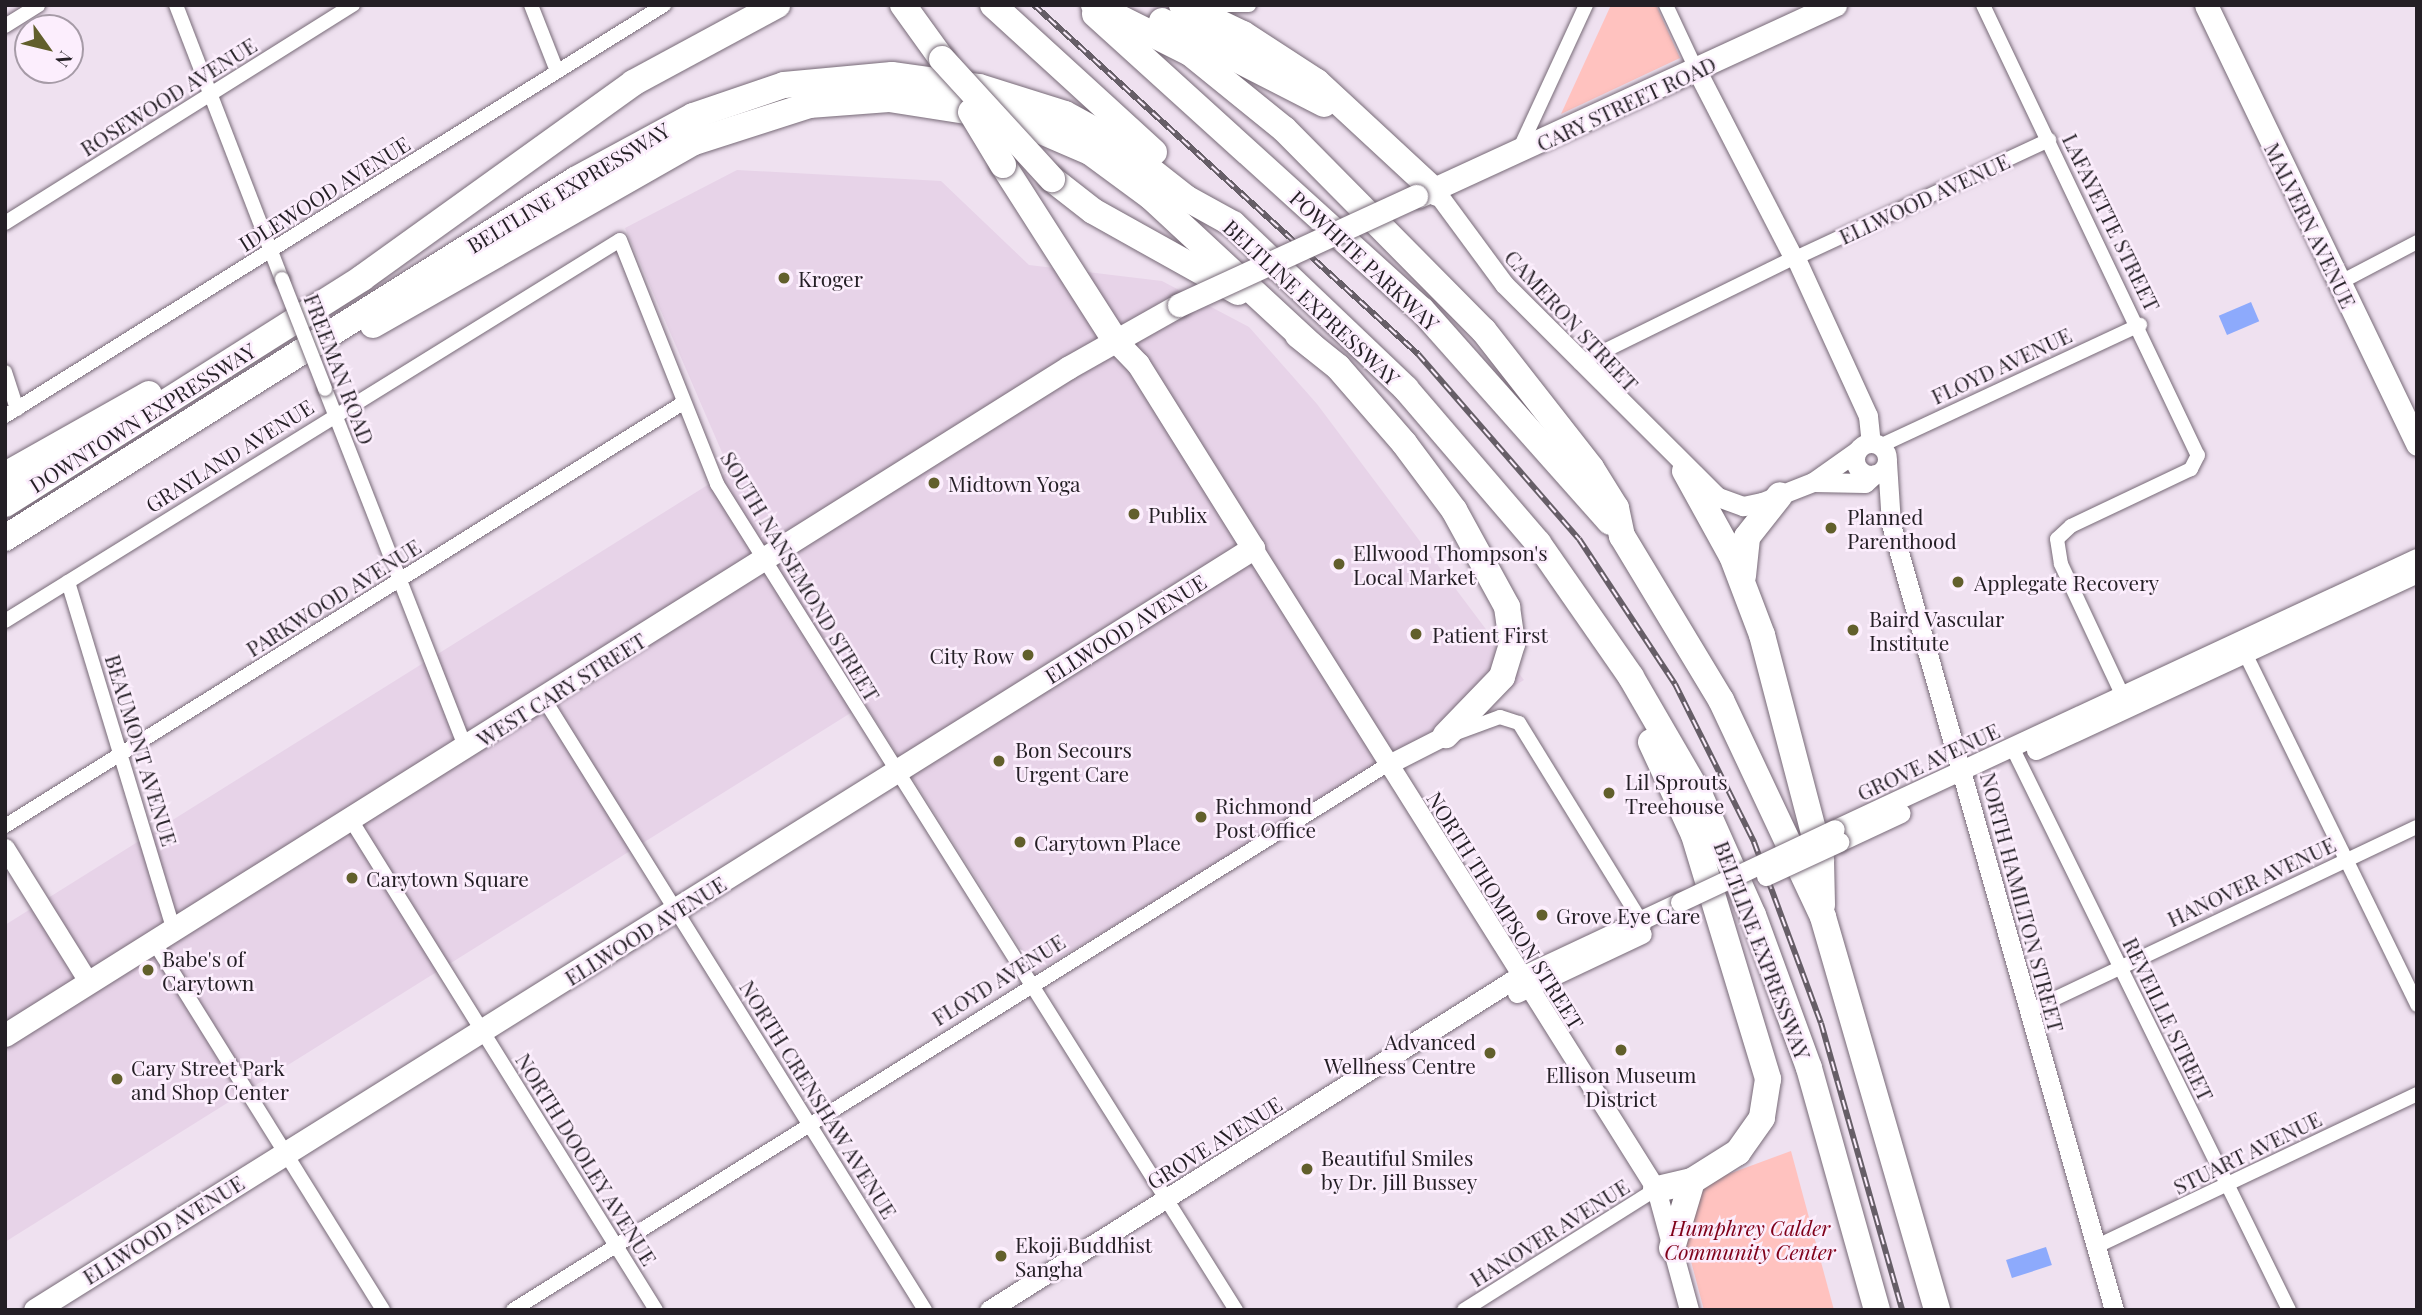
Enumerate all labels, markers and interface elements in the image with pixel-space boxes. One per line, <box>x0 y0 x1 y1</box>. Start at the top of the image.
north arrow <box>14 14 84 84</box>
street label: ROSEWOOD AVENUE <box>75 31 261 161</box>
text: N <box>50 47 79 73</box>
street label: CARY STREET ROAD <box>1532 50 1720 156</box>
street label: BELTLINE EXPRESSWAY <box>462 117 674 257</box>
street label: LAFAYETTE STREET <box>2058 129 2166 315</box>
street label: IDLEWOOD AVENUE <box>234 130 414 256</box>
street label: MALVERN AVENUE <box>2260 138 2362 312</box>
street label: ELLWOOD AVENUE <box>1834 147 2014 249</box>
street label: POWHITE PARKWAY <box>1285 184 1445 336</box>
street label: BELTLINE EXPRESSWAY <box>1219 214 1405 390</box>
street label: CAMERON STREET <box>1500 244 1644 396</box>
place label: Kroger <box>798 265 863 291</box>
marker: Kroger <box>776 270 792 286</box>
street label: FREEMAN ROAD <box>300 290 380 448</box>
street label: FLOYD AVENUE <box>1927 321 2075 409</box>
street label: DOWNTOWN EXPRESSWAY <box>24 337 260 497</box>
street label: GRAYLAND AVENUE <box>140 393 318 517</box>
street label: SOUTH NANSEMOND STREET <box>716 446 886 706</box>
place label: Midtown Yoga <box>948 470 1081 496</box>
marker: Midtown Yoga <box>926 475 942 491</box>
place label: Publix <box>1148 501 1207 527</box>
place label: Planned Parenthood <box>1847 503 1957 553</box>
marker: Publix <box>1126 506 1142 522</box>
marker: Planned Parenthood <box>1821 518 1841 538</box>
street label: PARKWOOD AVENUE <box>241 533 425 661</box>
place label: Ellwood Thompson's Local Market <box>1353 539 1548 589</box>
marker: Ellwood Thompson's Local Market <box>1331 556 1347 572</box>
street label: ELLWOOD AVENUE <box>1039 568 1211 688</box>
place label: Applegate Recovery <box>1974 569 2159 595</box>
marker: Applegate Recovery <box>1948 572 1968 592</box>
place label: Baird Vascular Institute <box>1869 605 2005 655</box>
marker: Baird Vascular Institute <box>1843 620 1863 640</box>
place label: Patient First <box>1432 621 1548 647</box>
marker: Patient First <box>1406 624 1426 644</box>
street label: WEST CARY STREET <box>471 627 651 751</box>
place label: City Row <box>929 642 1014 668</box>
marker: City Row <box>1020 647 1036 663</box>
street label: BEAUMONT AVENUE <box>101 651 183 849</box>
street label: GROVE AVENUE <box>1852 717 2004 805</box>
place label: Bon Secours Urgent Care <box>1015 736 1132 786</box>
marker: Bon Secours Urgent Care <box>989 751 1009 771</box>
place label: Lil Sprouts Treehouse <box>1625 768 1728 818</box>
street label: NORTH HAMILTON STREET <box>1976 769 2070 1035</box>
marker: Lil Sprouts Treehouse <box>1599 783 1619 803</box>
street label: NORTH THOMPSON STREET <box>1422 786 1590 1034</box>
place label: Richmond Post Office <box>1215 792 1317 842</box>
marker: Richmond Post Office <box>1193 809 1209 825</box>
place label: Carytown Place <box>1034 829 1181 855</box>
street label: HANOVER AVENUE <box>2162 831 2340 931</box>
marker: Carytown Place <box>1012 834 1028 850</box>
street label: BELTLINE EXPRESSWAY <box>1710 837 1816 1063</box>
place label: Carytown Square <box>366 865 529 891</box>
marker: Carytown Square <box>344 870 360 886</box>
street label: ELLWOOD AVENUE <box>559 870 731 990</box>
place label: Grove Eye Care <box>1556 902 1700 928</box>
marker: Grove Eye Care <box>1534 907 1550 923</box>
street label: FLOYD AVENUE <box>927 928 1069 1030</box>
street label: REVEILLE STREET <box>2118 933 2220 1105</box>
place label: Babe's of Carytown <box>162 945 254 995</box>
marker: Babe's of Carytown <box>140 962 156 978</box>
street label: NORTH CRENSHAW AVENUE <box>735 975 903 1223</box>
place label: Advanced Wellness Centre <box>1324 1028 1476 1078</box>
marker: Ellison Museum District <box>1613 1042 1629 1058</box>
marker: Advanced Wellness Centre <box>1482 1045 1498 1061</box>
street label: NORTH DOOLEY AVENUE <box>511 1048 663 1270</box>
place label: Cary Street Park and Shop Center <box>131 1054 289 1104</box>
place label: Ellison Museum District <box>1546 1061 1696 1111</box>
marker: Cary Street Park and Shop Center <box>109 1071 125 1087</box>
street label: GROVE AVENUE <box>1142 1090 1286 1194</box>
street label: STUART AVENUE <box>2168 1105 2326 1199</box>
place label: Beautiful Smiles by Dr. Jill Bussey <box>1321 1144 1478 1194</box>
marker: Beautiful Smiles by Dr. Jill Bussey <box>1299 1161 1315 1177</box>
street label: ELLWOOD AVENUE <box>77 1169 249 1289</box>
street label: HANOVER AVENUE <box>1464 1173 1634 1291</box>
park label: Humphrey Calder Community Center <box>1664 1214 1836 1264</box>
place label: Ekoji Buddhist Sangha <box>1015 1231 1152 1281</box>
marker: Ekoji Buddhist Sangha <box>993 1248 1009 1264</box>

